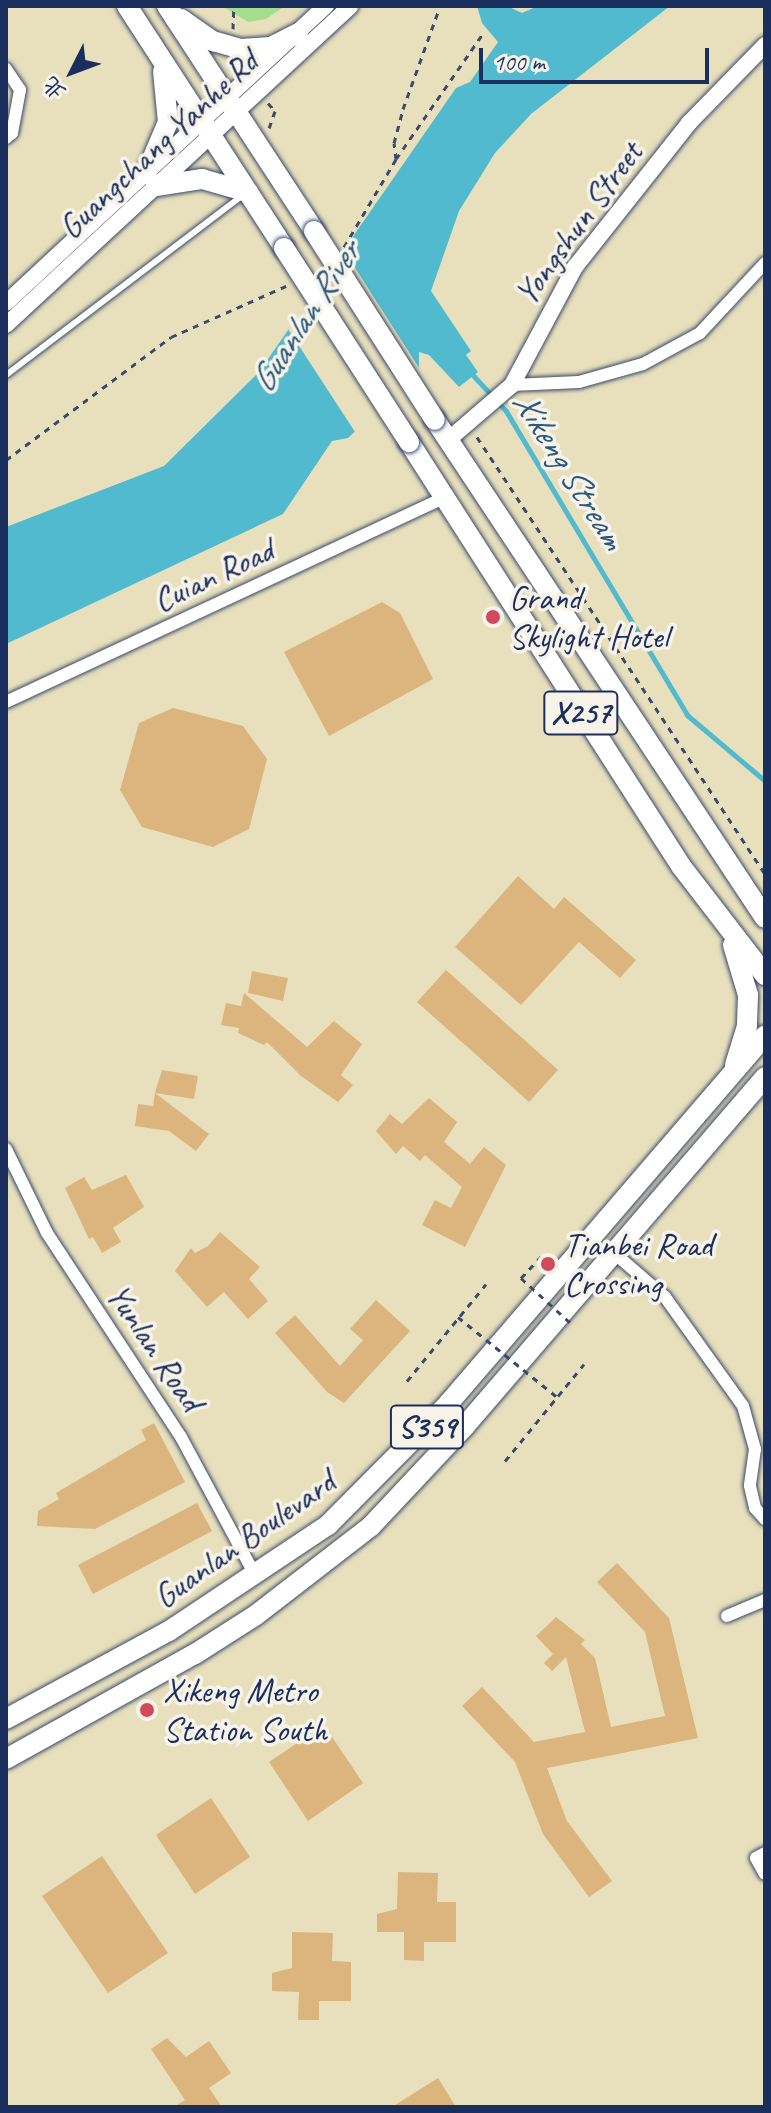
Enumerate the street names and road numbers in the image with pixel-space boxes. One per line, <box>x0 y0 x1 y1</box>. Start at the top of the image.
street label: Guangchang Yanhe Rd <box>49 41 267 247</box>
street label: Yongshun Street <box>505 133 651 313</box>
street label: Cuian Road <box>146 529 280 621</box>
road number: X257 <box>543 685 619 741</box>
street label: Yunlan Road <box>98 1276 212 1418</box>
road number: S359 <box>389 1399 465 1455</box>
street label: Guanlan Boulevard <box>145 1461 343 1617</box>

